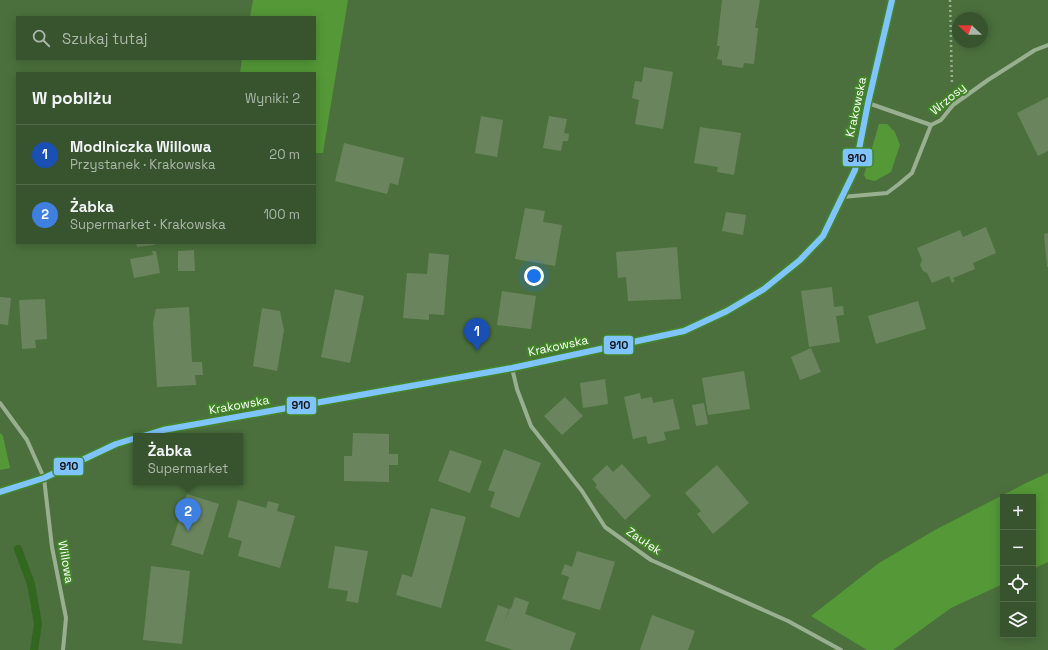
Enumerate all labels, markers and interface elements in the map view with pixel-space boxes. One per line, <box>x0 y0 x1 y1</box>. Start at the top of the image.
north arrow <box>952 12 988 48</box>
search box <box>16 16 316 60</box>
icon: search <box>30 27 52 49</box>
text: Szukaj tutaj <box>62 29 148 48</box>
street label: Krakowska <box>842 75 870 139</box>
street label: Wrzosy <box>927 79 969 119</box>
text: W pobliżu <box>32 87 112 109</box>
text: Wyniki: 2 <box>245 90 300 107</box>
text: Modlniczka Willowa <box>70 137 211 156</box>
text: 1 <box>42 146 48 163</box>
text: 20 m <box>269 146 300 163</box>
line badge: 910 <box>842 148 873 167</box>
text: 910 <box>848 151 866 165</box>
text: Przystanek · Krakowska <box>70 156 216 173</box>
text: Żabka <box>70 197 114 216</box>
text: 2 <box>41 206 49 223</box>
text: 100 m <box>263 206 300 223</box>
text: Supermarket · Krakowska <box>70 216 226 233</box>
your location <box>524 266 544 286</box>
pin: 1 <box>464 318 490 351</box>
street label: Krakowska <box>526 332 590 360</box>
line badge: 910 <box>603 335 634 355</box>
text: 910 <box>610 338 628 352</box>
street label: Krakowska <box>208 392 271 418</box>
line badge: 910 <box>286 396 317 415</box>
text: 910 <box>292 398 310 412</box>
popup <box>133 433 243 485</box>
text: Żabka <box>148 441 192 460</box>
line badge: 910 <box>53 457 84 476</box>
text: 910 <box>60 459 78 473</box>
text: Supermarket <box>148 460 228 477</box>
map controls <box>1000 494 1036 638</box>
button: + <box>1000 494 1036 530</box>
pin: 2 <box>175 498 201 531</box>
street label: Zaułek <box>623 523 665 559</box>
button: − <box>1000 530 1036 566</box>
street label: Willowa <box>54 539 78 585</box>
button: locate <box>1000 566 1036 602</box>
button: layers <box>1000 602 1036 638</box>

